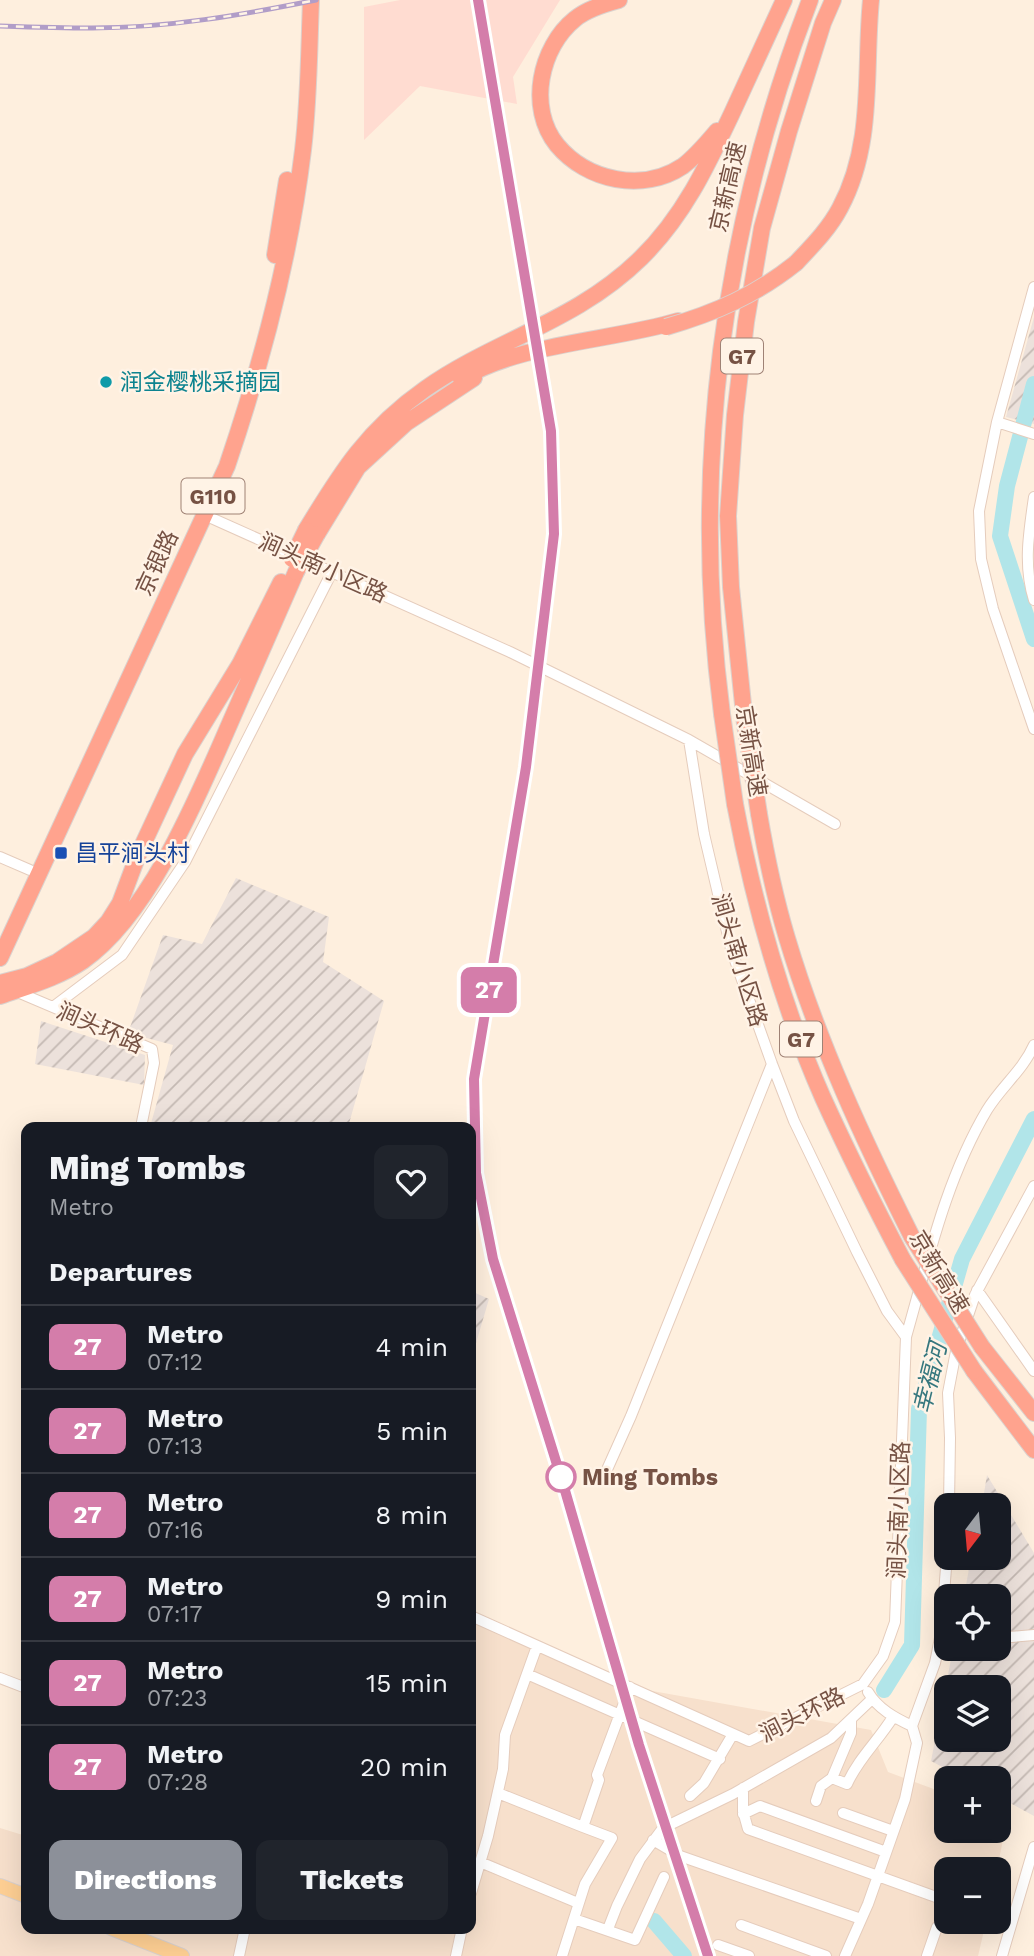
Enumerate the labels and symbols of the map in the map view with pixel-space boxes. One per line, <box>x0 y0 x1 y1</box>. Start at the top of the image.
street label: 京新高速 <box>704 139 752 235</box>
road number: G7 <box>721 338 763 374</box>
place label: 润金樱桃采摘园 <box>120 369 281 396</box>
marker: 润金樱桃采摘园 <box>98 374 114 390</box>
road number: G110 <box>182 478 244 514</box>
street label: 京银路 <box>130 526 184 600</box>
street label: 涧头南小区路 <box>254 528 392 608</box>
street label: 京新高速 <box>730 703 772 799</box>
place label: 昌平涧头村 <box>75 840 190 867</box>
marker: 昌平涧头村 <box>53 845 69 861</box>
street label: 涧头南小区路 <box>706 890 772 1030</box>
line badge: 27 <box>458 967 520 1013</box>
street label: 涧头环路 <box>52 997 148 1059</box>
road number: G7 <box>780 1021 822 1056</box>
street label: 京新高速 <box>904 1226 974 1318</box>
water label: 幸福河 <box>908 1336 953 1416</box>
street label: 涧头南小区路 <box>883 1441 915 1579</box>
marker: Ming Tombs <box>546 1462 576 1492</box>
place label: Ming Tombs <box>582 1464 718 1491</box>
north arrow <box>934 1493 1012 1570</box>
street label: 涧头环路 <box>755 1682 849 1748</box>

